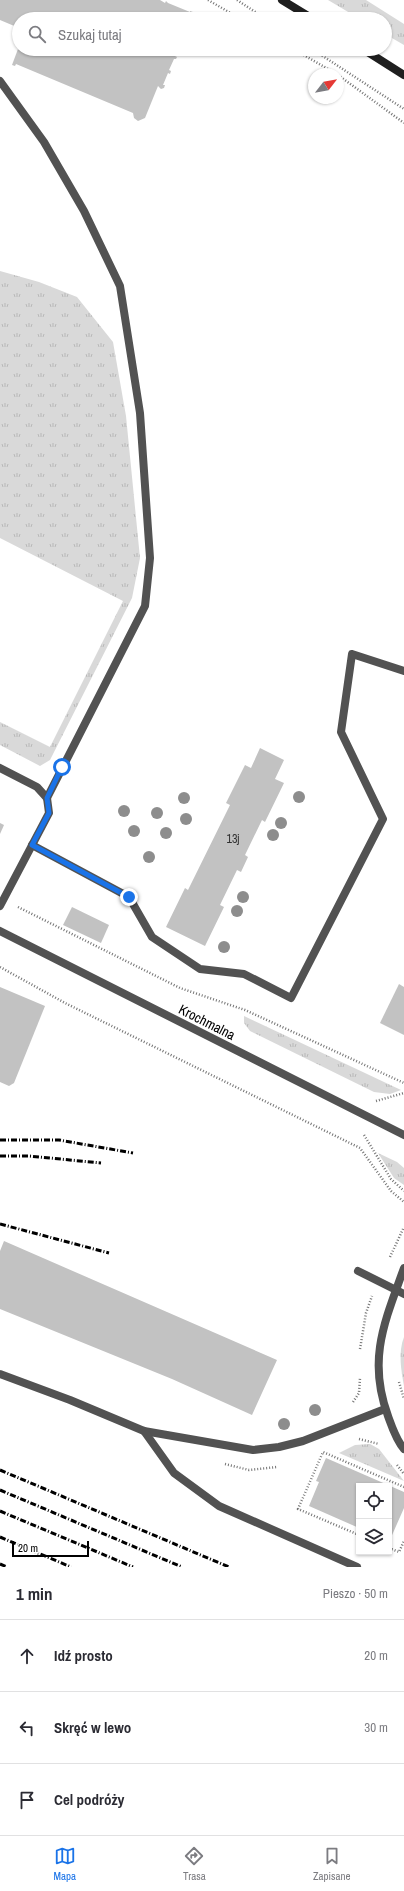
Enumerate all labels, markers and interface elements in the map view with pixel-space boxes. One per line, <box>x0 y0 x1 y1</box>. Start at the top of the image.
search box <box>12 12 392 56</box>
icon: search <box>26 23 48 45</box>
text: Szukaj tutaj <box>58 24 122 45</box>
north arrow <box>308 68 344 104</box>
route start <box>53 758 71 776</box>
house number: 13j <box>226 831 240 847</box>
route end <box>120 888 138 906</box>
street label: Krochmalna <box>176 1000 239 1044</box>
map controls <box>356 1483 392 1555</box>
button: locate <box>356 1483 392 1519</box>
button: layers <box>356 1519 392 1555</box>
scale bar <box>12 1539 89 1558</box>
text: 20 m <box>18 1541 38 1555</box>
text: 1 min <box>16 1582 52 1605</box>
text: Pieszo · 50 m <box>323 1585 388 1602</box>
icon: ahead <box>16 1645 38 1667</box>
text: Idź prosto <box>54 1645 113 1666</box>
text: 20 m <box>364 1647 388 1664</box>
icon: left <box>16 1717 38 1739</box>
text: Skręć w lewo <box>54 1717 131 1738</box>
text: 30 m <box>364 1719 388 1736</box>
icon: arrive <box>16 1789 38 1811</box>
text: Cel podróży <box>54 1789 124 1810</box>
tab: Mapa <box>54 1845 76 1883</box>
tab: Trasa <box>183 1845 206 1883</box>
tab: Zapisane <box>313 1845 350 1883</box>

